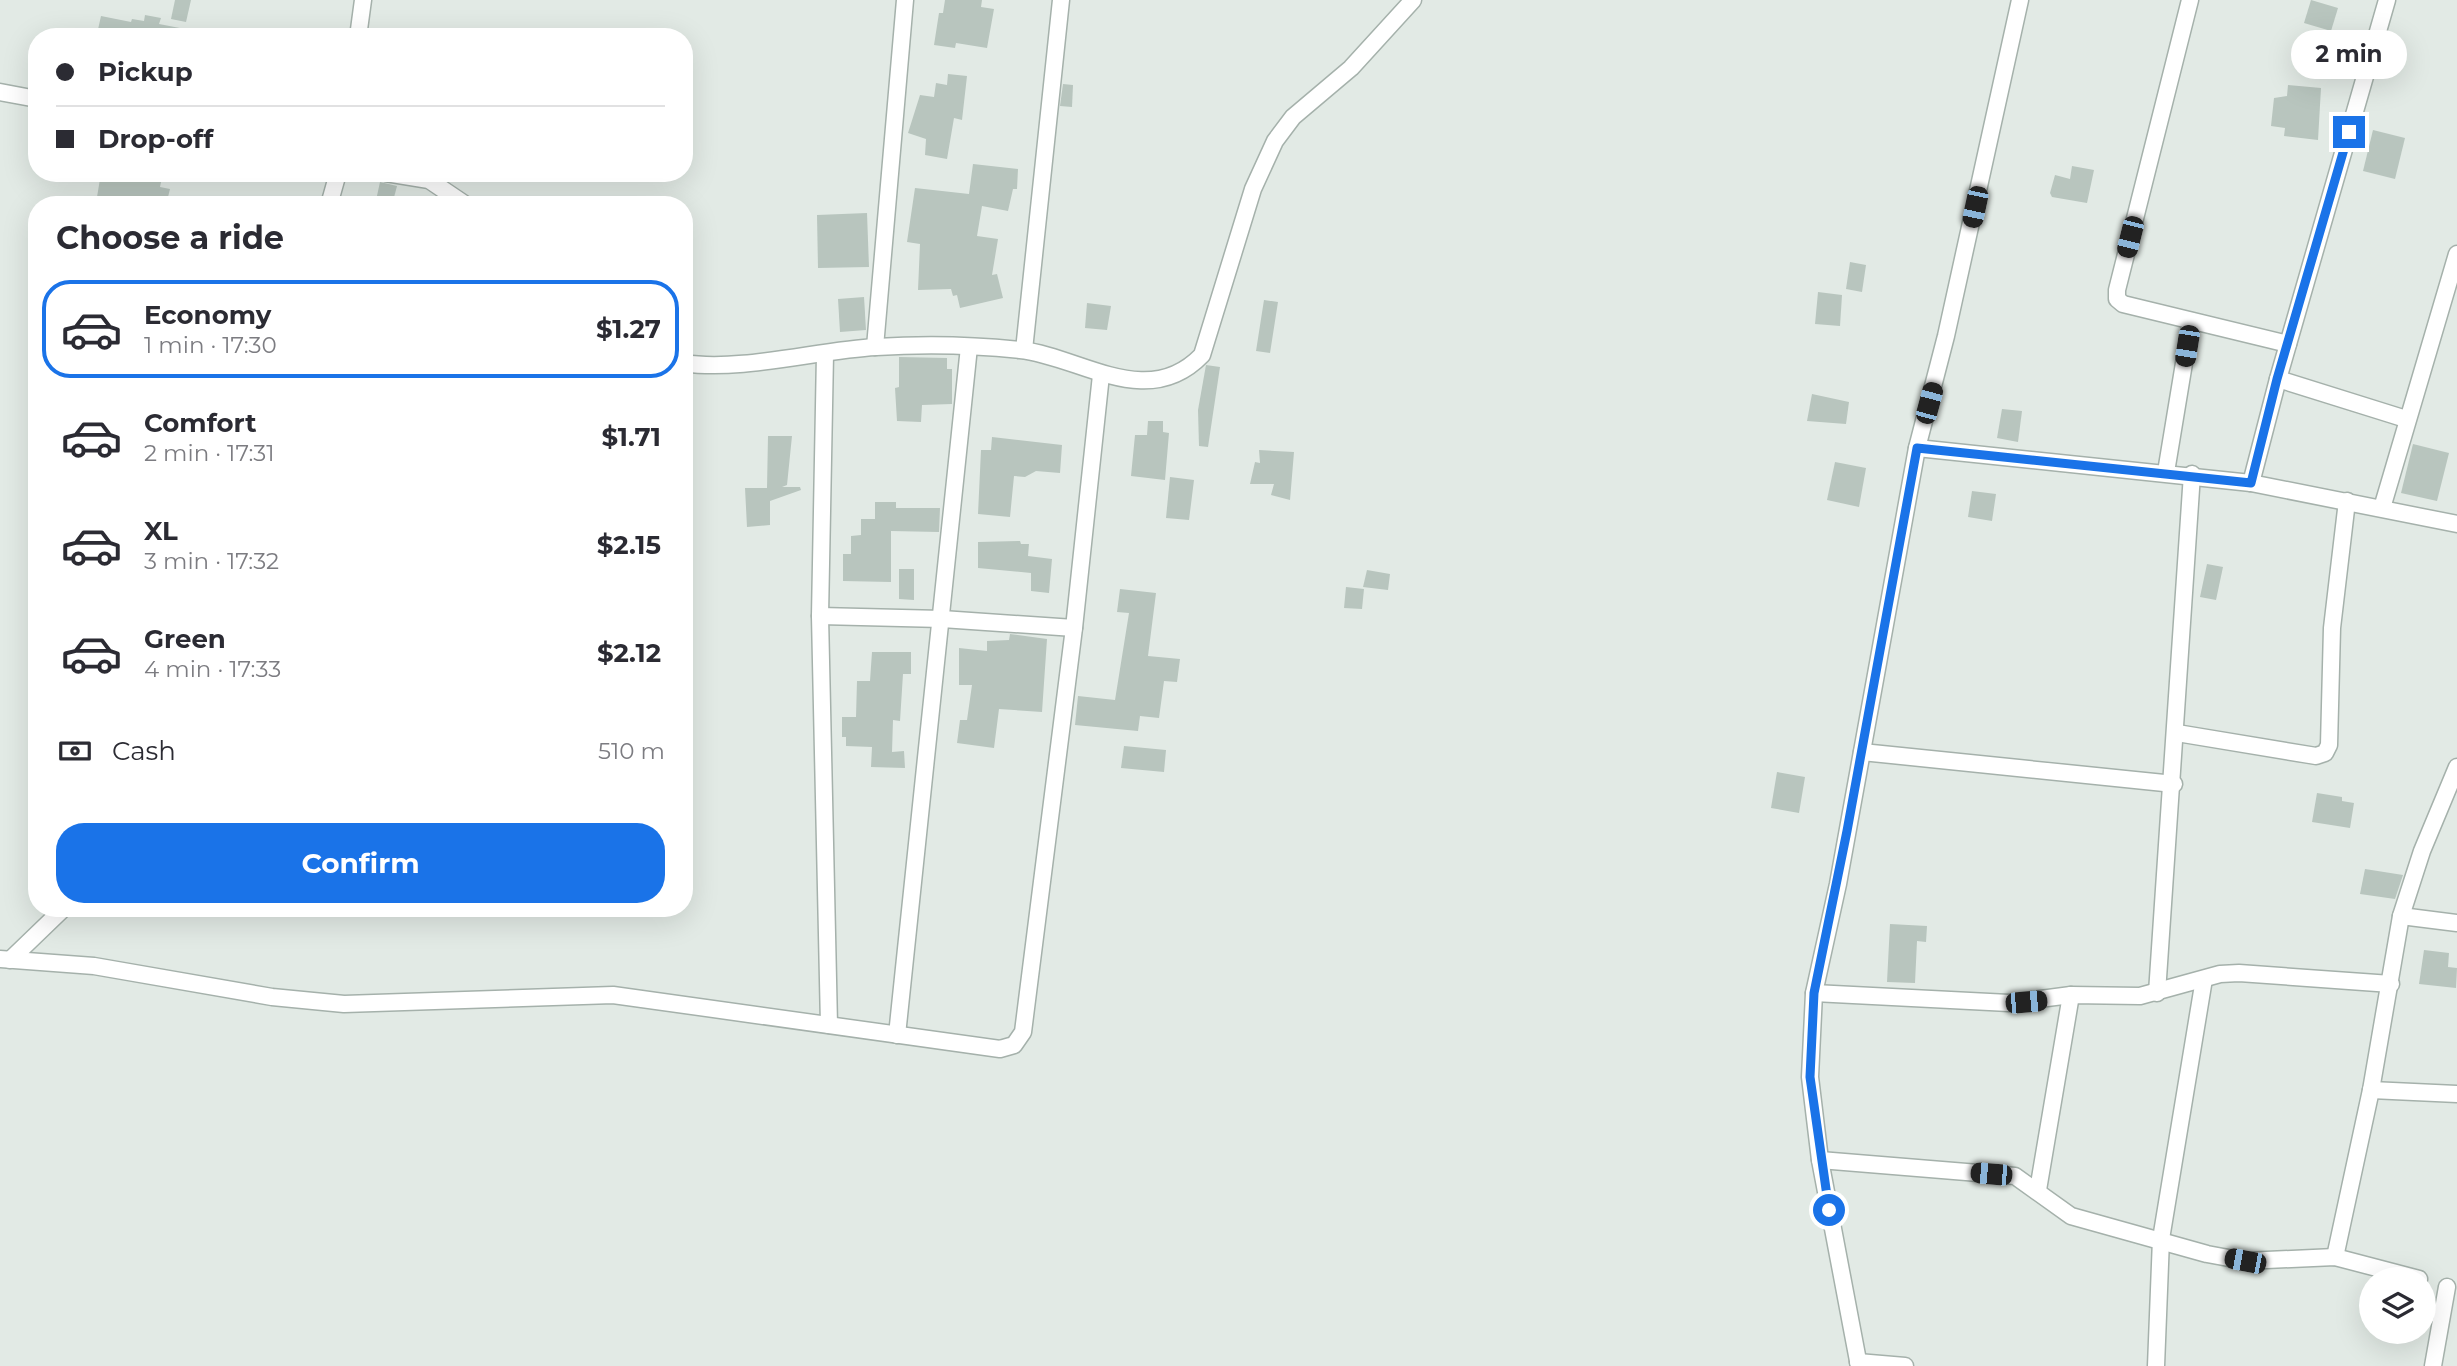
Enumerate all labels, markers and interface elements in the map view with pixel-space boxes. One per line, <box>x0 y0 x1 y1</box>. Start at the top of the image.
callout: 2 min <box>2291 31 2407 80</box>
text: 2 min <box>2315 40 2383 68</box>
text: Pickup <box>98 56 193 88</box>
route end <box>2333 116 2365 148</box>
text: Drop-off <box>98 123 213 155</box>
car <box>1961 184 1990 230</box>
car <box>2115 214 2146 260</box>
text: Choose a ride <box>56 218 284 257</box>
icon: car <box>60 298 123 361</box>
text: Economy <box>144 299 271 331</box>
text: $1.27 <box>596 313 661 345</box>
car <box>2174 324 2201 368</box>
text: 1 min · 17:30 <box>144 331 277 359</box>
car <box>1914 380 1945 426</box>
icon: car <box>60 406 123 469</box>
text: Comfort <box>144 407 256 439</box>
text: $1.71 <box>602 421 661 453</box>
text: 2 min · 17:31 <box>144 439 275 467</box>
icon: car <box>60 514 123 577</box>
text: XL <box>144 515 178 547</box>
text: $2.15 <box>597 529 661 561</box>
text: 3 min · 17:32 <box>144 547 279 575</box>
icon: car <box>60 622 123 685</box>
text: Green <box>144 623 226 655</box>
text: $2.12 <box>597 637 661 669</box>
text: 4 min · 17:33 <box>144 655 281 683</box>
icon: cash <box>56 732 94 770</box>
text: Cash <box>112 735 176 767</box>
text: 510 m <box>598 737 665 765</box>
button: Confirm <box>56 823 665 903</box>
car <box>2005 990 2048 1014</box>
car <box>1970 1162 2013 1186</box>
route start <box>1813 1194 1845 1226</box>
car <box>2223 1247 2268 1275</box>
map controls <box>2359 1267 2436 1344</box>
button: layers <box>2359 1267 2436 1344</box>

